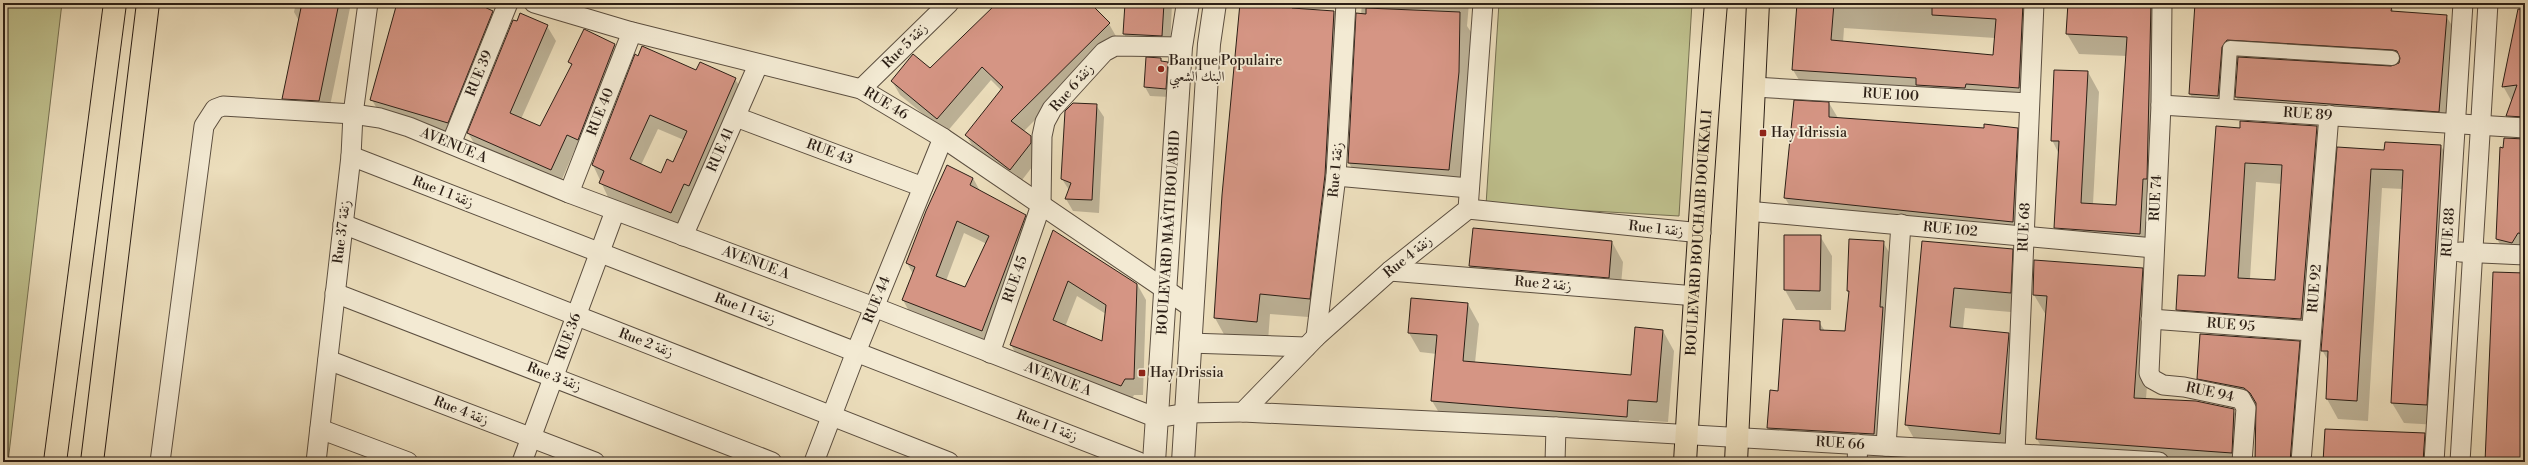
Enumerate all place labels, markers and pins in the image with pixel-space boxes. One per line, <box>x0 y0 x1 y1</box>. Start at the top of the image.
place label: Banque Populaire البنك الشعبي <box>1168 52 1282 89</box>
marker: Banque Populaire البنك الشعبي <box>1156 64 1166 74</box>
place label: Hay Idrissia <box>1771 124 1848 142</box>
marker: Hay Idrissia <box>1758 128 1768 138</box>
place label: Hay Drissia <box>1150 364 1225 382</box>
marker: Hay Drissia <box>1137 368 1147 378</box>

